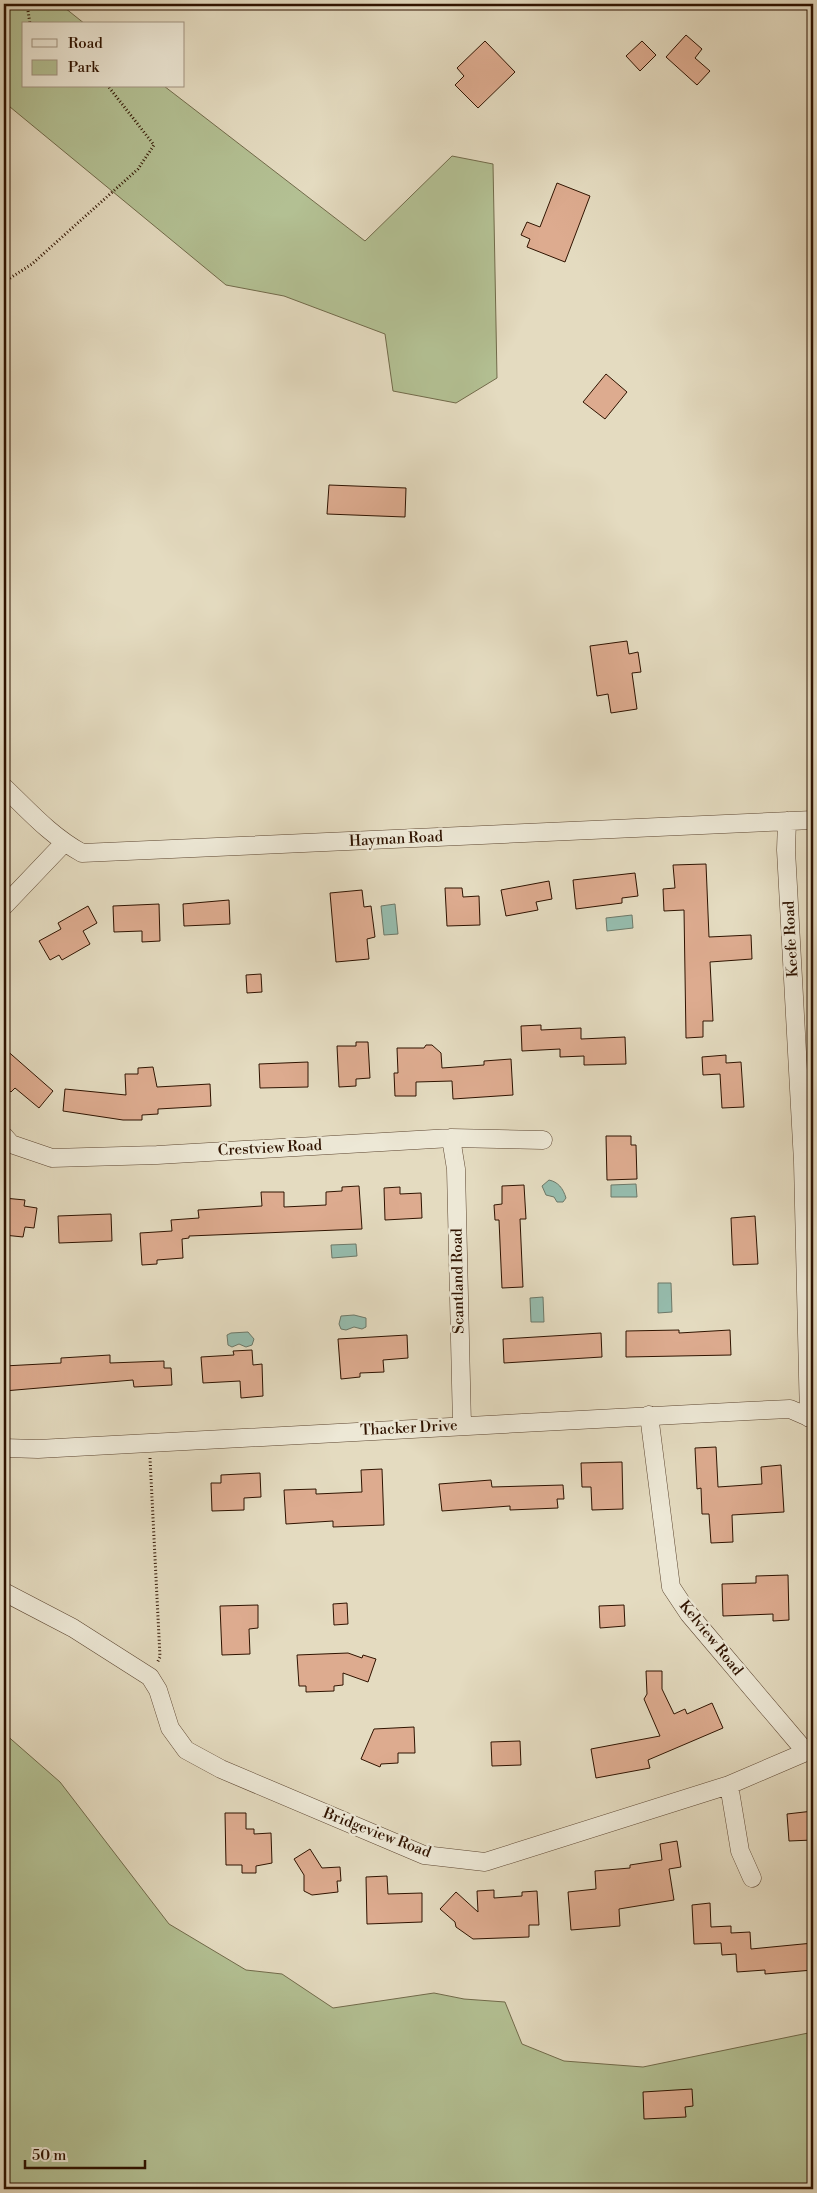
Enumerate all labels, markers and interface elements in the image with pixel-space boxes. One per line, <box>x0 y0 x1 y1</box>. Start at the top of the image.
legend <box>22 22 185 88</box>
text: Road <box>68 34 103 53</box>
text: Park <box>68 58 100 77</box>
street label: Hayman Road <box>348 827 444 851</box>
street label: Keefe Road <box>779 900 802 978</box>
street label: Crestview Road <box>217 1136 323 1160</box>
street label: Scantland Road <box>448 1228 468 1334</box>
street label: Thacker Drive <box>360 1416 458 1440</box>
street label: Kelview Road <box>675 1597 747 1680</box>
street label: Bridgeview Road <box>319 1803 434 1862</box>
scale bar <box>25 2138 145 2170</box>
text: 50 m <box>32 2146 66 2165</box>

